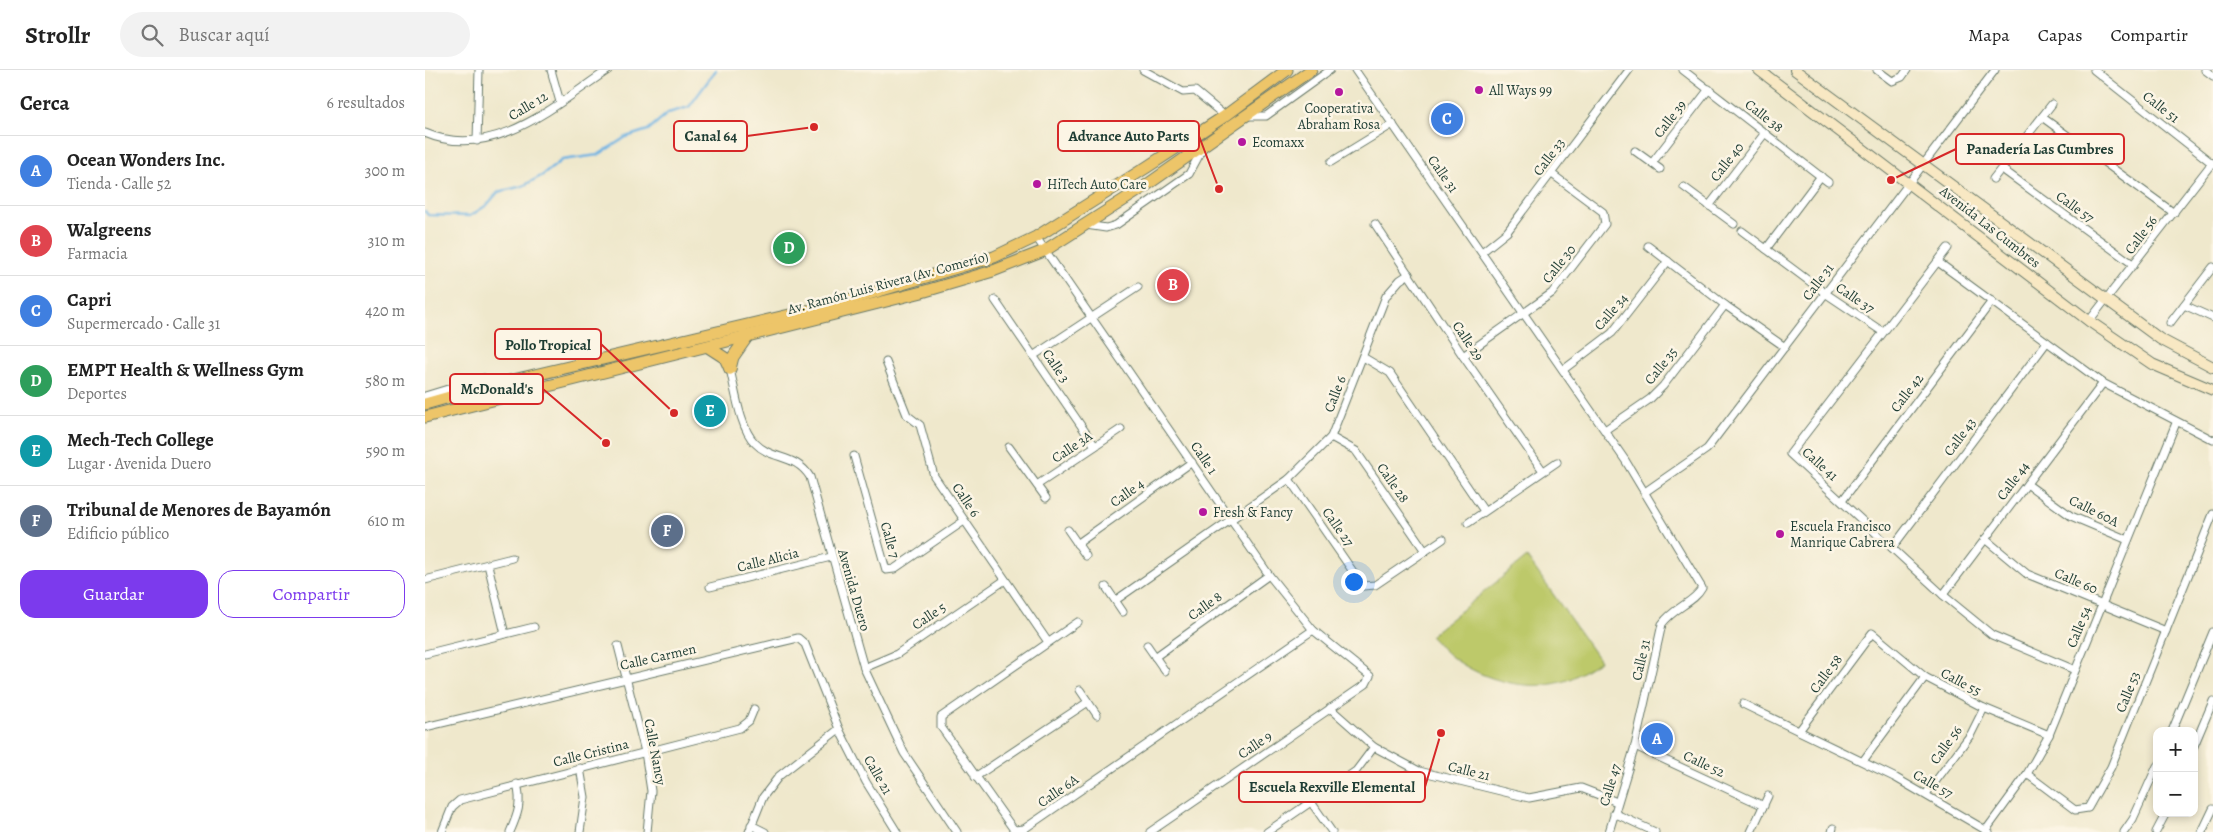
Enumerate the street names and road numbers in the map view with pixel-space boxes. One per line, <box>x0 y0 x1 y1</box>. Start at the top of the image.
street label: Calle 12 <box>505 87 551 125</box>
street label: Calle 51 <box>2139 87 2184 128</box>
street label: Calle 38 <box>1741 95 1787 137</box>
street label: Calle 39 <box>1649 96 1691 142</box>
street label: Calle 33 <box>1529 134 1570 180</box>
street label: Calle 40 <box>1706 138 1748 186</box>
street label: Calle 31 <box>1423 151 1463 197</box>
street label: Avenida Las Cumbres <box>1935 181 2044 272</box>
street label: Calle 57 <box>2052 187 2098 227</box>
street label: Calle 56 <box>2120 212 2162 258</box>
street label: Calle 30 <box>1538 241 1580 287</box>
street label: Av. Ramón Luis Rivera (Av. Comerío) <box>785 247 991 319</box>
street label: Calle 31 <box>1798 259 1838 304</box>
street label: Calle 37 <box>1832 278 1878 318</box>
street label: Calle 34 <box>1590 289 1632 335</box>
street label: Calle 29 <box>1448 317 1488 365</box>
street label: Calle 35 <box>1640 343 1682 389</box>
street label: Calle 3 <box>1038 345 1074 387</box>
street label: Calle 42 <box>1886 369 1928 416</box>
street label: Calle 6 <box>1319 373 1351 415</box>
street label: Calle 43 <box>1939 414 1981 460</box>
street label: Calle 3A <box>1048 426 1097 468</box>
street label: Calle 1 <box>1186 438 1222 478</box>
street label: Calle 41 <box>1798 443 1842 485</box>
street label: Calle 44 <box>1992 458 2034 504</box>
street label: Calle 28 <box>1372 459 1414 507</box>
street label: Calle 4 <box>1106 474 1148 512</box>
street label: Calle 6 <box>948 479 984 521</box>
street label: Calle 60A <box>2066 491 2123 532</box>
street label: Calle 27 <box>1318 504 1358 550</box>
street label: Calle 7 <box>876 520 904 561</box>
street label: Calle Alicia <box>735 543 801 577</box>
street label: Avenida Duero <box>833 546 875 633</box>
street label: Calle 60 <box>2052 563 2100 599</box>
street label: Calle 8 <box>1184 587 1226 625</box>
street label: Calle 5 <box>908 598 950 634</box>
street label: Calle 54 <box>2062 603 2096 651</box>
street label: Calle 31 <box>1627 637 1655 682</box>
street label: Calle Carmen <box>618 639 698 675</box>
street label: Calle 58 <box>1805 651 1847 697</box>
street label: Calle 55 <box>1937 663 1985 701</box>
street label: Calle 53 <box>2111 668 2145 716</box>
street label: Calle Nancy <box>639 717 671 788</box>
street label: Calle 56 <box>1925 722 1967 768</box>
street label: Calle 9 <box>1234 727 1276 763</box>
street label: Calle Cristina <box>551 734 631 772</box>
street label: Calle 52 <box>1680 746 1728 782</box>
street label: Calle 21 <box>859 752 897 798</box>
street label: Calle 21 <box>1446 757 1492 785</box>
street label: Calle 47 <box>1595 761 1625 809</box>
street label: Calle 57 <box>1910 765 1956 803</box>
street label: Calle 6A <box>1034 770 1083 812</box>

